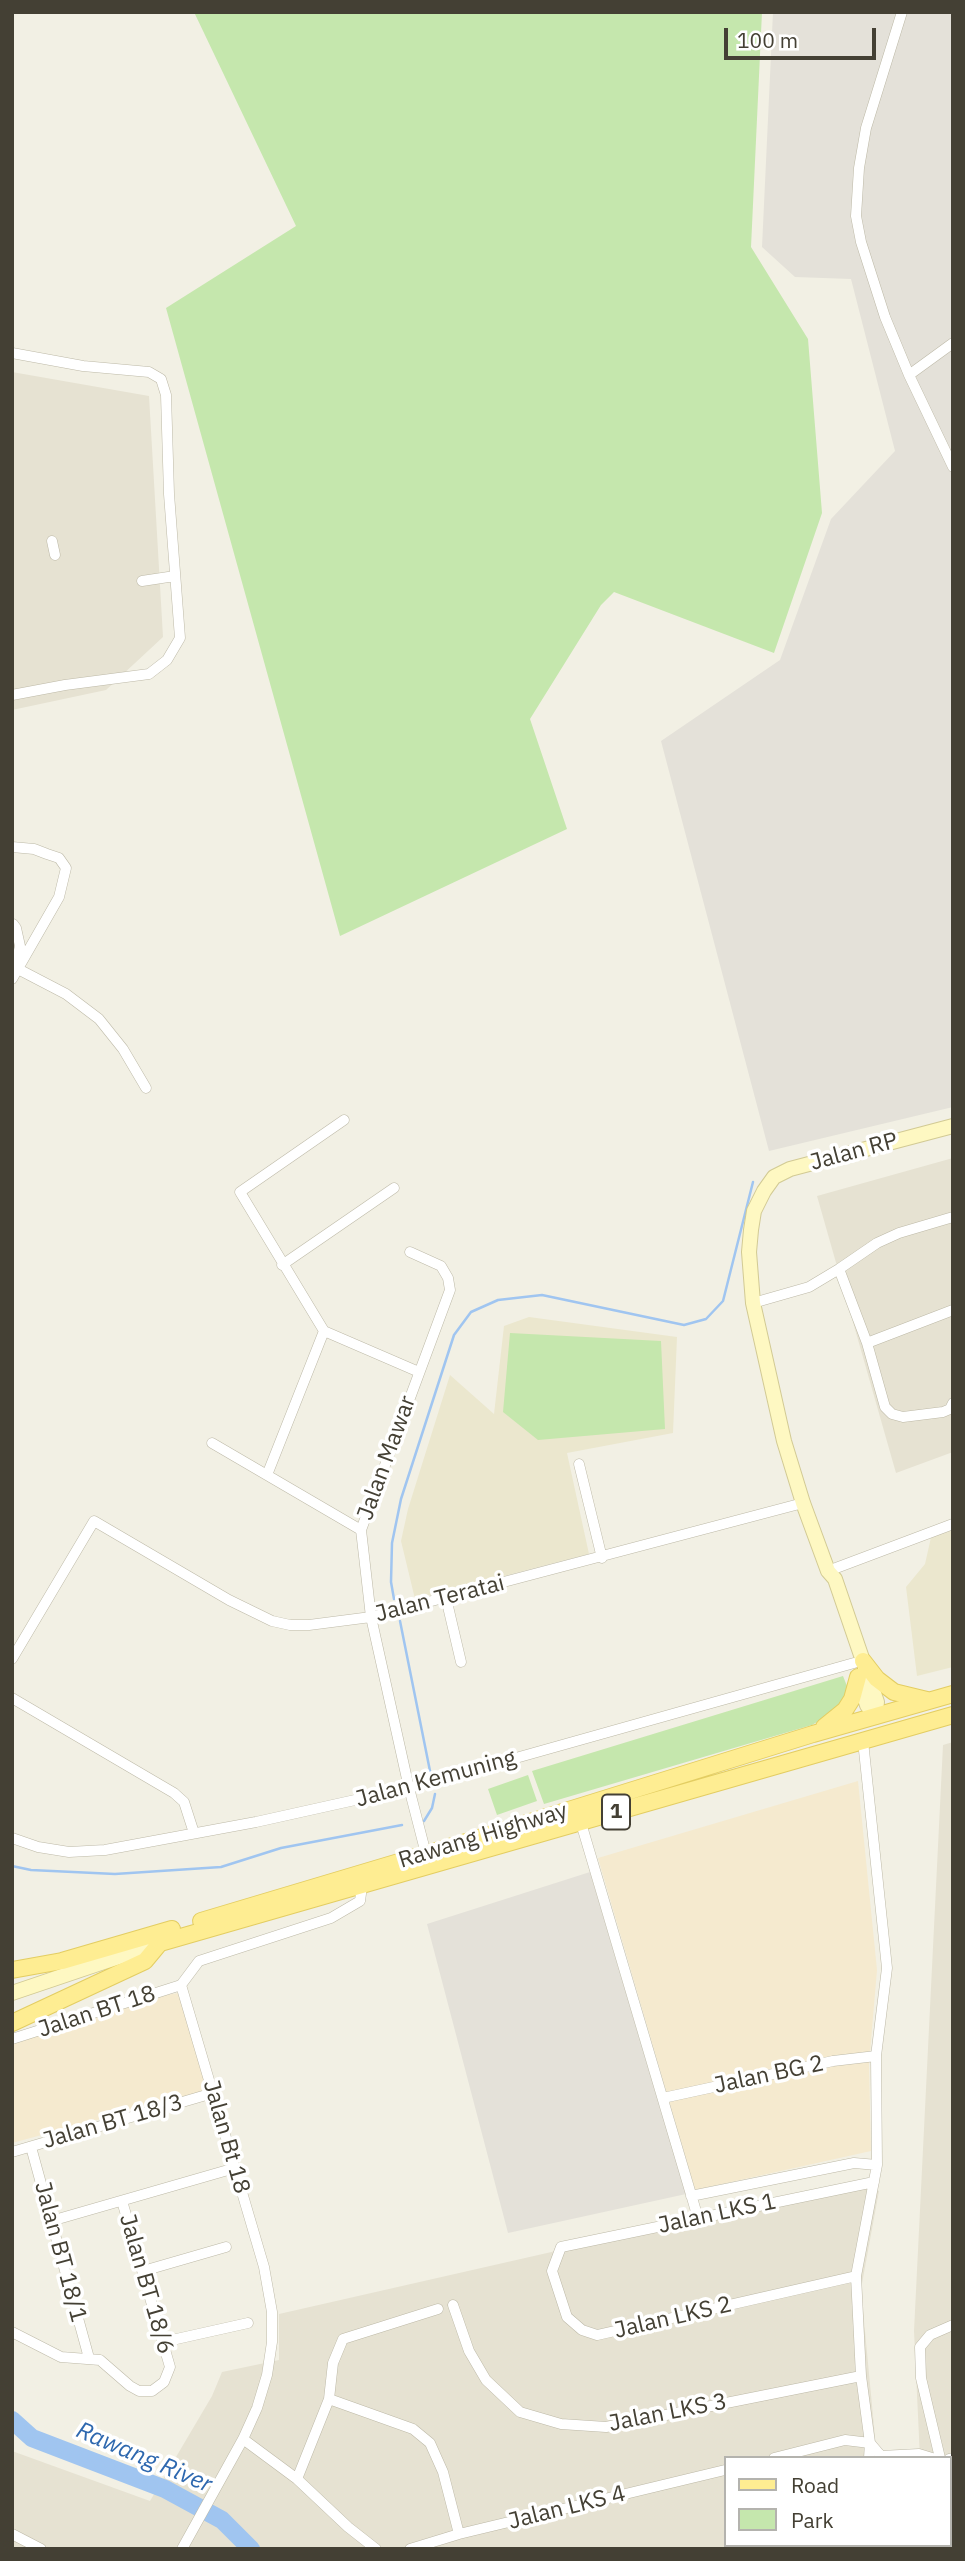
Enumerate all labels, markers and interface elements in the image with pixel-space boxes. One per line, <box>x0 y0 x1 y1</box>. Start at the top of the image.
scale bar <box>727 14 879 58</box>
text: 100 m <box>737 26 798 54</box>
street label: Jalan RP <box>807 1127 901 1177</box>
street label: Jalan Mawar <box>352 1392 422 1524</box>
street label: Jalan Teratai <box>373 1570 507 1628</box>
street label: Jalan Kemuning <box>353 1744 519 1814</box>
road number: 1 <box>602 1794 630 1829</box>
street label: Rawang Highway <box>395 1797 571 1875</box>
street label: Jalan BT 18 <box>35 1980 159 2044</box>
street label: Jalan BG 2 <box>712 2050 826 2100</box>
street label: Jalan Bt 18 <box>197 2077 255 2197</box>
street label: Jalan BT 18/3 <box>40 2089 186 2155</box>
street label: Jalan BT 18/1 <box>28 2179 92 2325</box>
street label: Jalan LKS 1 <box>656 2188 778 2240</box>
street label: Jalan BT 18/6 <box>113 2211 179 2357</box>
street label: Jalan LKS 2 <box>612 2291 734 2345</box>
street label: Jalan LKS 3 <box>607 2388 729 2438</box>
water label: Rawang River <box>72 2416 216 2500</box>
legend <box>724 2456 951 2547</box>
text: Road <box>791 2471 839 2499</box>
street label: Jalan LKS 4 <box>506 2480 628 2536</box>
text: Park <box>791 2506 834 2534</box>

